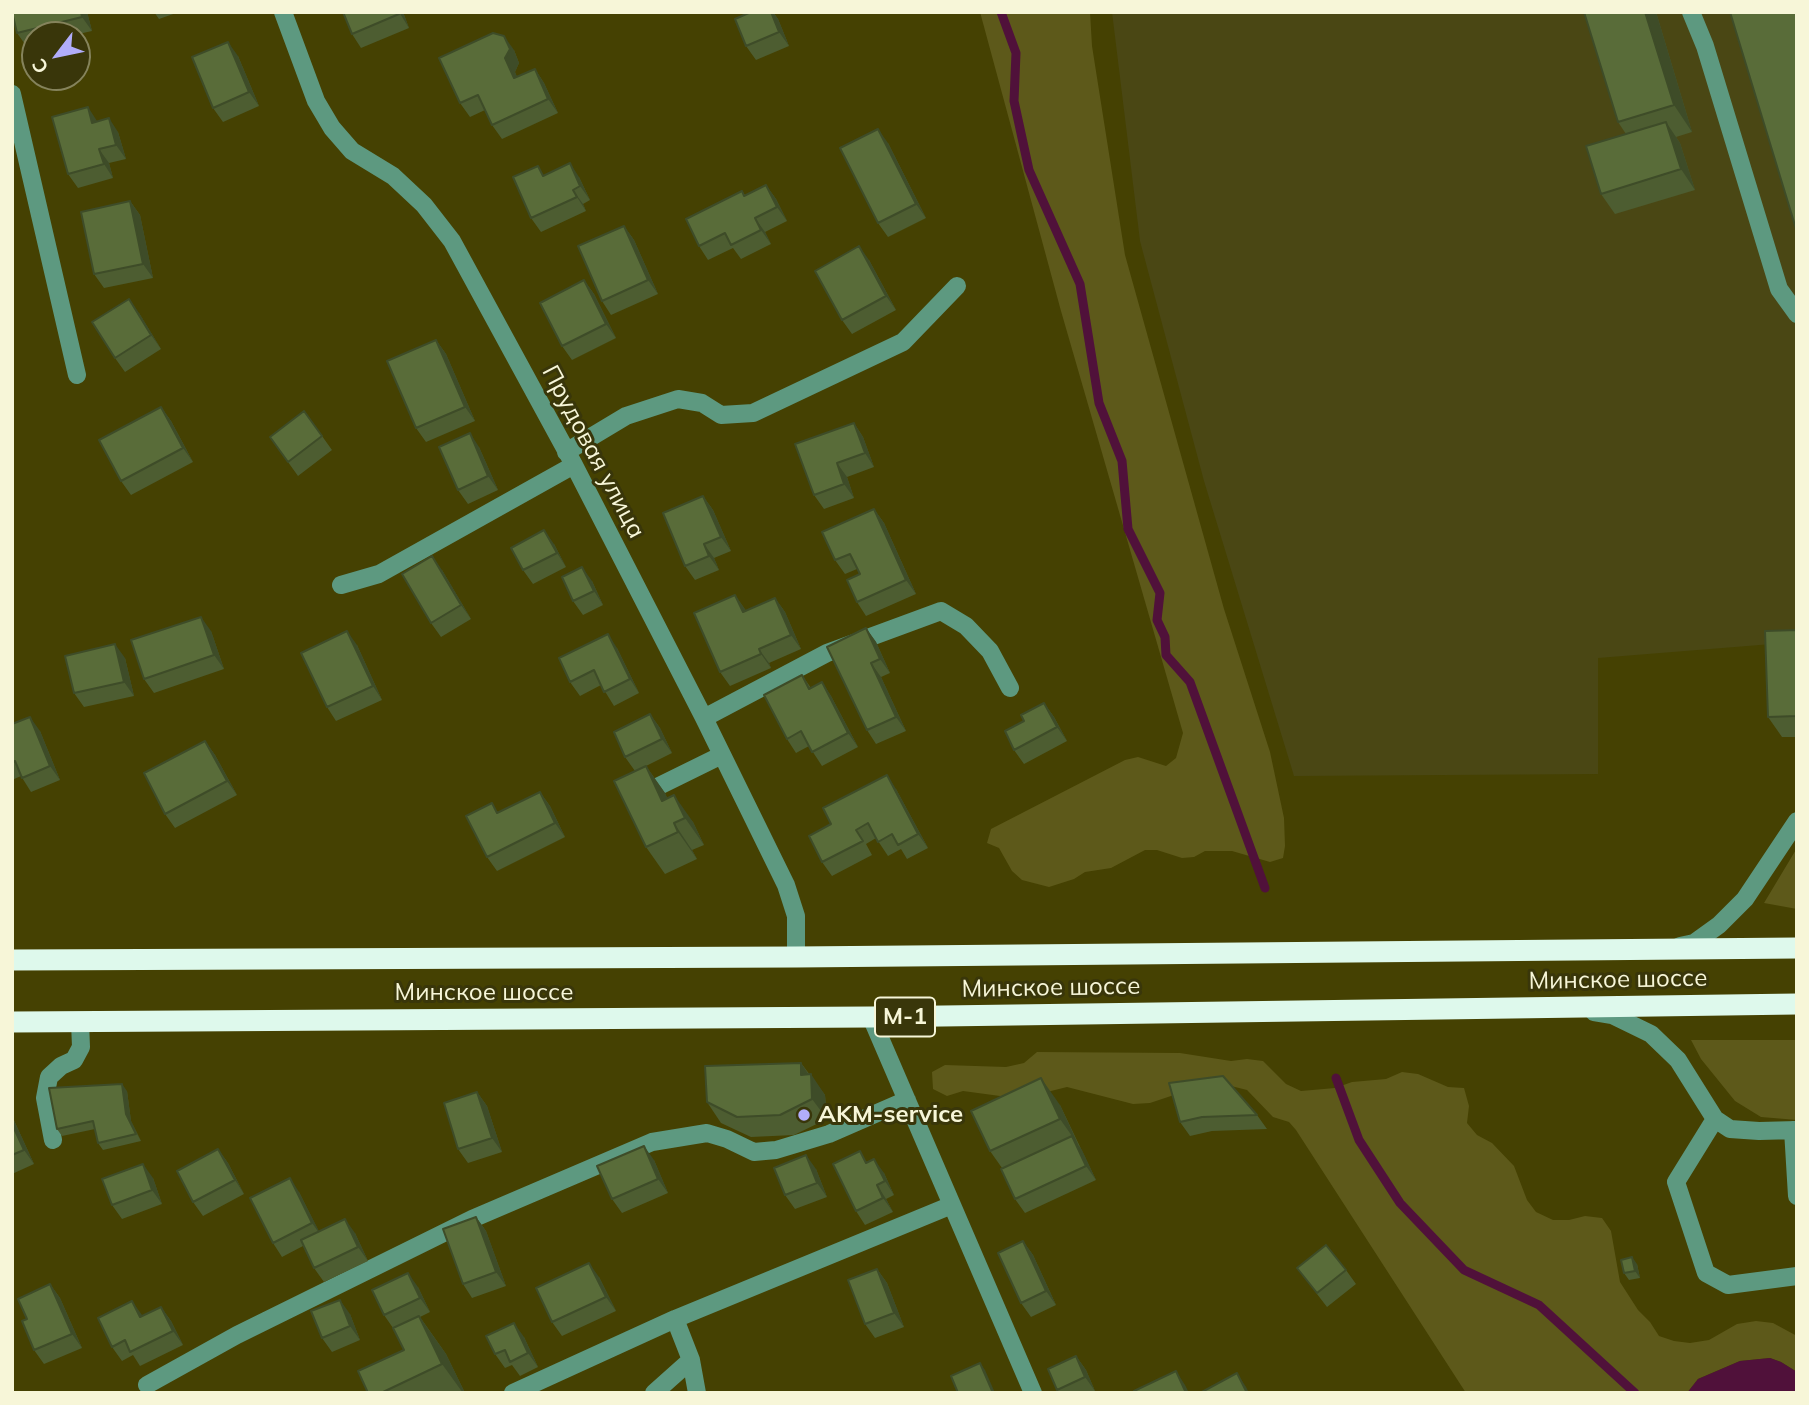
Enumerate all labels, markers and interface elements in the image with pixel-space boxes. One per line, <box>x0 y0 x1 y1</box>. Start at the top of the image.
north arrow <box>21 21 91 91</box>
text: С <box>26 54 54 78</box>
street label: Прудовая улица <box>535 361 651 543</box>
street label: Минское шоссе <box>1528 964 1708 996</box>
street label: Минское шоссе <box>961 972 1141 1004</box>
street label: Минское шоссе <box>395 979 573 1007</box>
road number: М-1 <box>875 998 935 1036</box>
place label: AKM-service <box>818 1101 963 1129</box>
marker: AKM-service <box>796 1107 812 1123</box>

